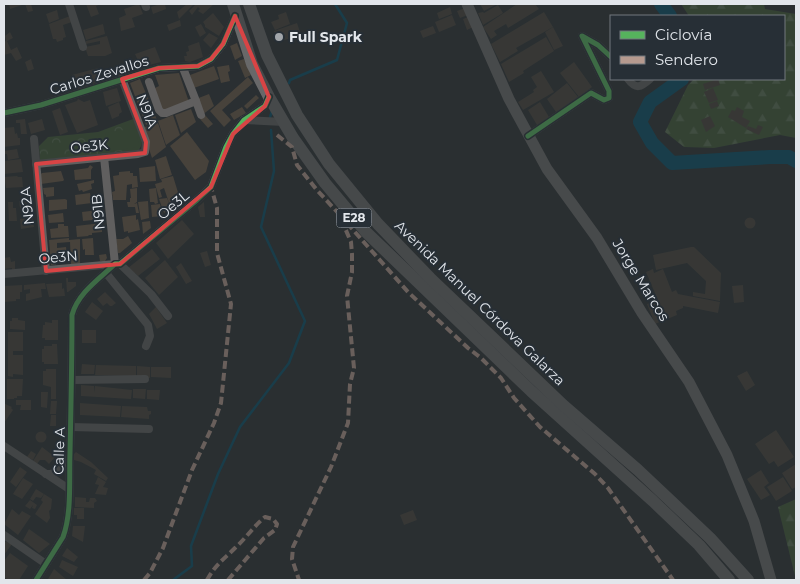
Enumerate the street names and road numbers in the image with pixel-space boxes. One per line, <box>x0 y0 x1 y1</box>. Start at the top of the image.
street label: Carlos Zevallos <box>47 51 151 99</box>
street label: N91A <box>132 91 162 131</box>
street label: Oe3K <box>69 135 109 157</box>
street label: N92A <box>16 185 38 226</box>
street label: Oe3L <box>153 186 193 223</box>
street label: N91B <box>87 193 109 231</box>
road number: E28 <box>336 208 372 228</box>
street label: Avenida Manuel Córdova Galarza <box>391 217 569 389</box>
street label: Jorge Marcos <box>608 235 673 324</box>
street label: Oe3N <box>38 246 78 268</box>
street label: Calle A <box>49 426 69 475</box>

